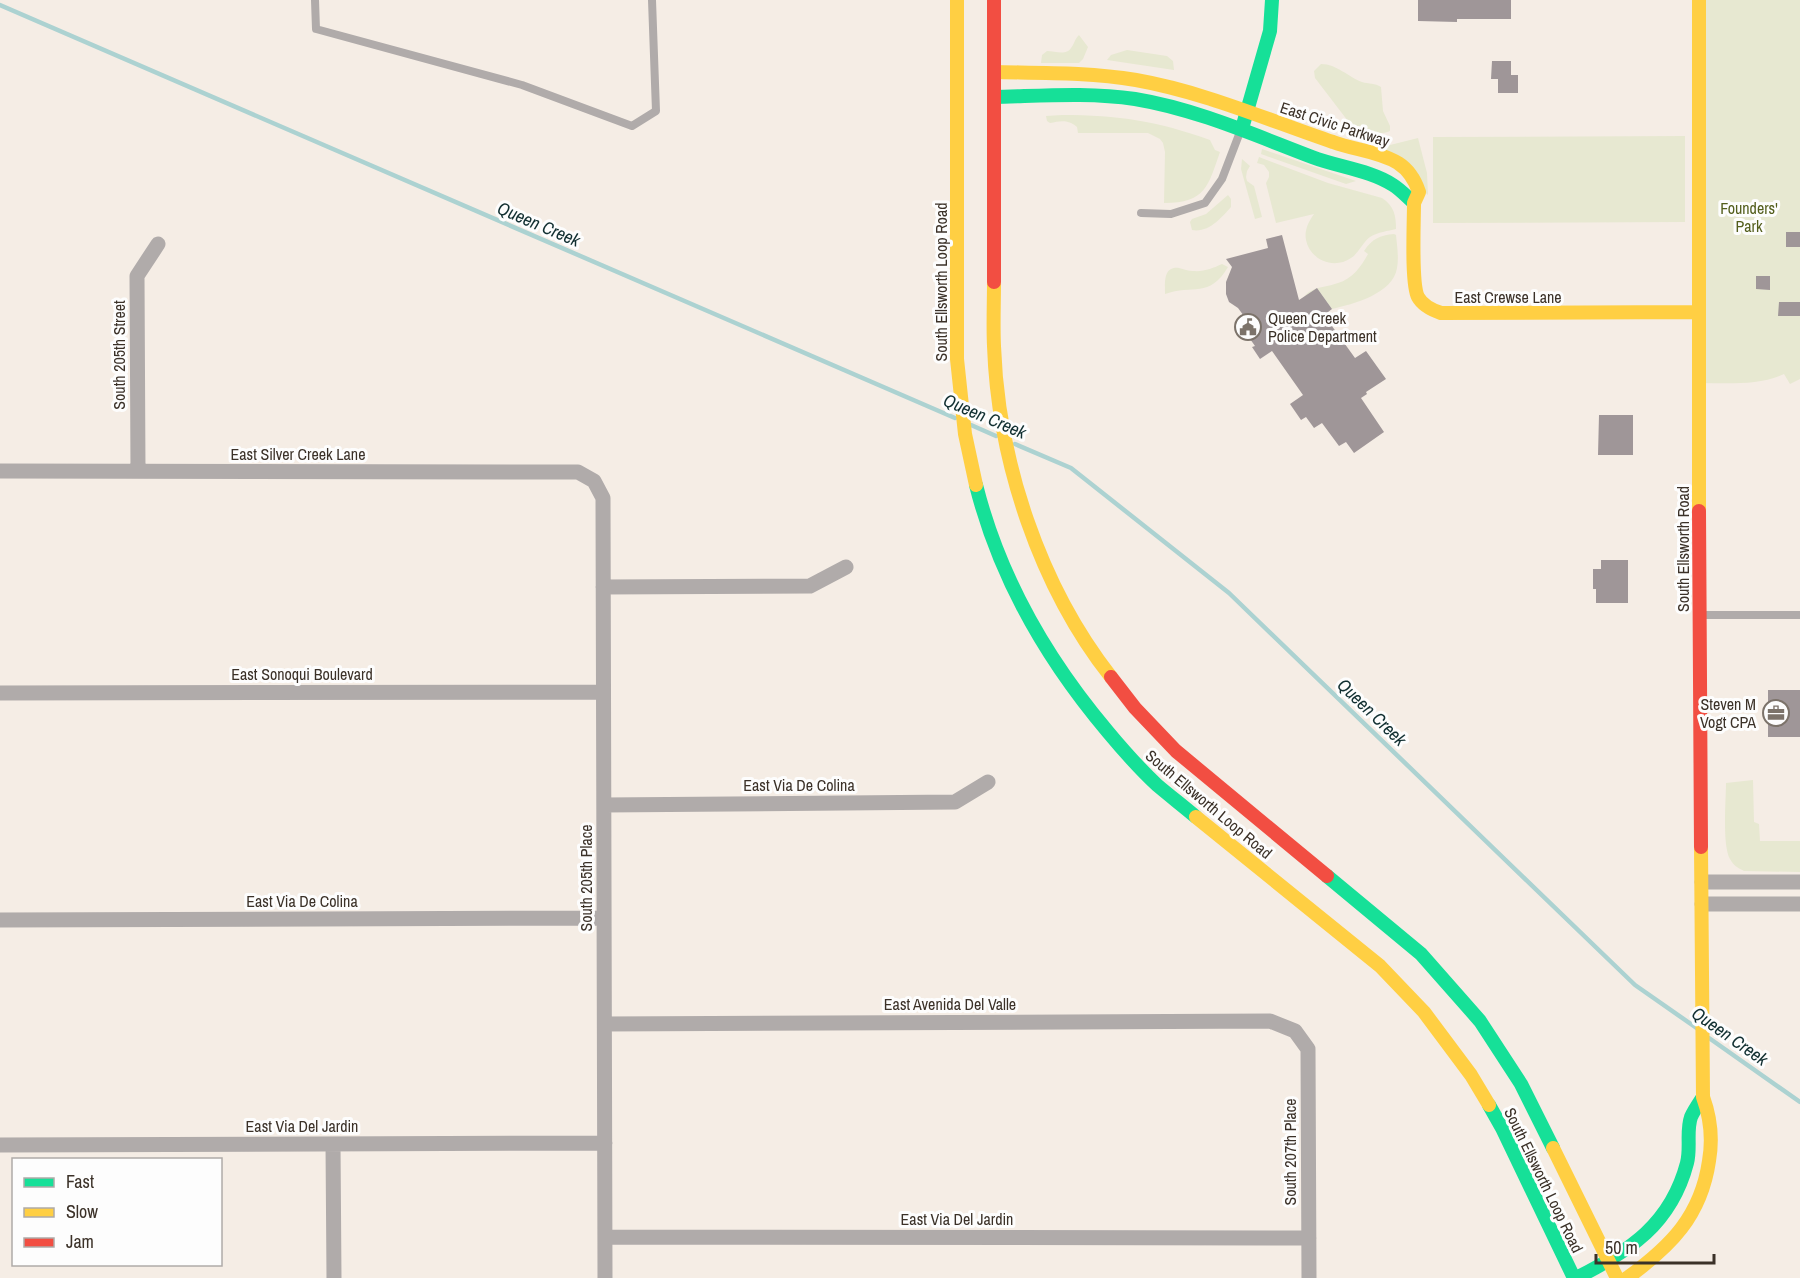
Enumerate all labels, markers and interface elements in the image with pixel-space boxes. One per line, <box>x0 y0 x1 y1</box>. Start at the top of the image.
street label: East Civic Parkway <box>1278 96 1393 152</box>
water label: Queen Creek <box>494 195 585 253</box>
park label: Founders' Park <box>1720 197 1778 237</box>
street label: South Ellsworth Loop Road <box>930 203 952 362</box>
street label: East Crewse Lane <box>1454 286 1562 308</box>
street label: South 205th Street <box>108 300 130 410</box>
place label: Queen Creek Police Department <box>1268 307 1377 347</box>
public building icon: Queen Creek Police Department <box>1233 312 1263 342</box>
water label: Queen Creek <box>940 387 1031 445</box>
street label: East Silver Creek Lane <box>231 443 365 465</box>
street label: South Ellsworth Road <box>1672 486 1694 612</box>
street label: East Sonoqui Boulevard <box>231 663 373 685</box>
water label: Queen Creek <box>1332 673 1413 752</box>
place label: Steven M Vogt CPA <box>1700 693 1756 733</box>
office icon: Steven M Vogt CPA <box>1761 698 1791 728</box>
street label: South Ellsworth Loop Road <box>1141 744 1277 864</box>
street label: East Via De Colina <box>743 774 855 796</box>
street label: South 205th Place <box>575 824 597 932</box>
street label: East Via De Colina <box>246 890 358 912</box>
street label: East Avenida Del Valle <box>884 993 1016 1015</box>
water label: Queen Creek <box>1687 1001 1774 1072</box>
street label: South 207th Place <box>1279 1098 1301 1206</box>
street label: South Ellsworth Loop Road <box>1499 1104 1589 1256</box>
street label: East Via Del Jardin <box>246 1115 358 1137</box>
legend <box>12 1158 222 1266</box>
text: Fast <box>66 1169 94 1194</box>
text: Slow <box>66 1199 98 1224</box>
street label: East Via Del Jardin <box>901 1208 1013 1230</box>
scale bar <box>1596 1227 1714 1265</box>
text: Jam <box>66 1229 94 1254</box>
text: 50 m <box>1605 1235 1638 1260</box>

